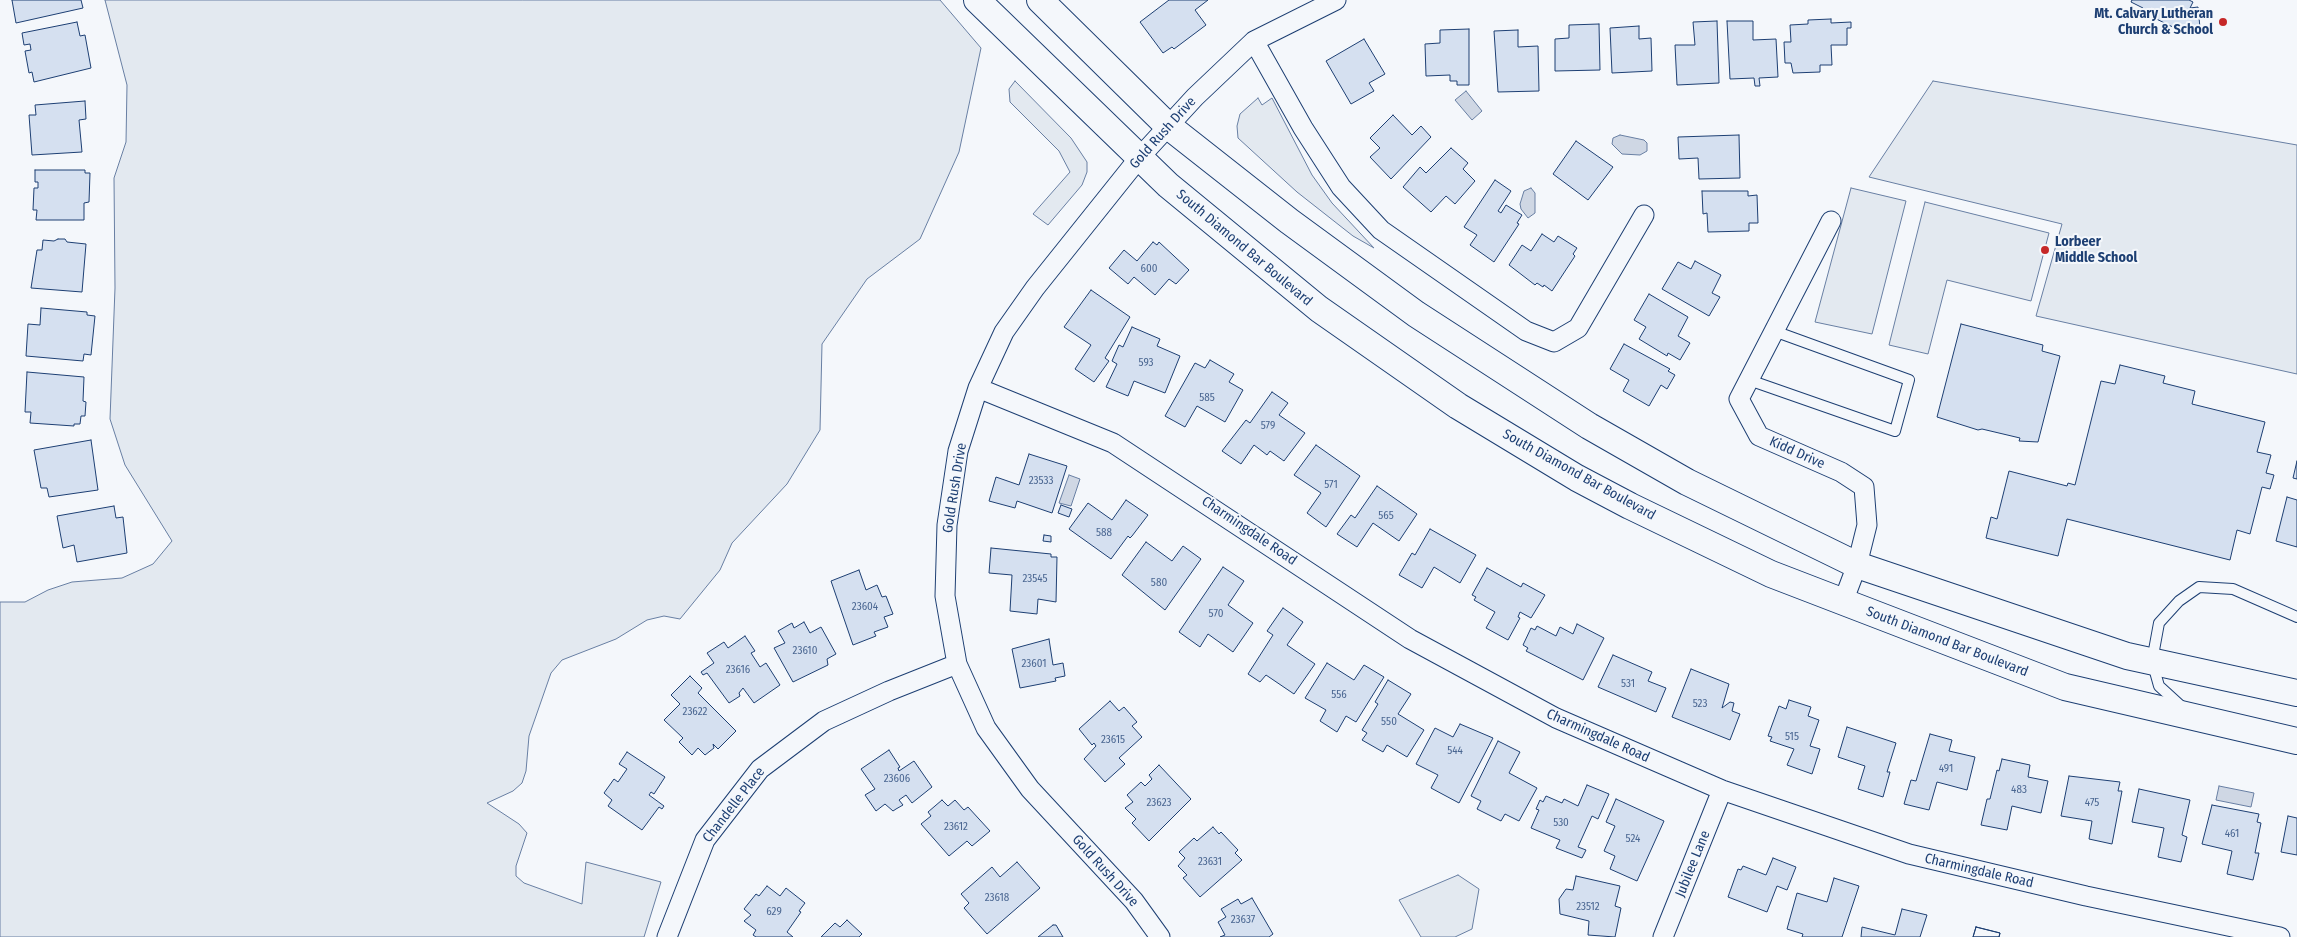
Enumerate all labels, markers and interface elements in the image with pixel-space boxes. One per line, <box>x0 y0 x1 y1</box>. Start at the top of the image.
place label: Mt. Calvary Lutheran Church & School <box>2094 6 2213 38</box>
marker: Mt. Calvary Lutheran Church & School <box>2217 16 2229 28</box>
street label: Gold Rush Drive <box>1126 94 1200 172</box>
street label: South Diamond Bar Boulevard <box>1173 186 1315 310</box>
place label: Lorbeer Middle School <box>2055 234 2137 266</box>
marker: Lorbeer Middle School <box>2039 244 2051 256</box>
house number: 600 <box>1141 262 1157 276</box>
house number: 593 <box>1139 356 1153 370</box>
house number: 585 <box>1199 391 1215 405</box>
house number: 579 <box>1261 419 1275 433</box>
street label: South Diamond Bar Boulevard <box>1500 426 1658 524</box>
street label: Kidd Drive <box>1767 433 1827 473</box>
street label: Gold Rush Drive <box>940 442 970 534</box>
house number: 23533 <box>1029 474 1053 488</box>
house number: 571 <box>1324 478 1338 492</box>
street label: Charmingdale Road <box>1198 493 1300 569</box>
house number: 565 <box>1378 509 1394 523</box>
house number: 588 <box>1096 526 1112 540</box>
house number: 23545 <box>1022 572 1048 586</box>
house number: 580 <box>1151 576 1167 590</box>
house number: 23604 <box>852 600 878 614</box>
street label: South Diamond Bar Boulevard <box>1864 603 2030 681</box>
house number: 570 <box>1209 607 1223 621</box>
house number: 23610 <box>793 644 817 658</box>
house number: 23601 <box>1022 657 1046 671</box>
house number: 23616 <box>726 663 750 677</box>
house number: 531 <box>1621 677 1635 691</box>
house number: 556 <box>1331 688 1347 702</box>
house number: 523 <box>1693 697 1707 711</box>
house number: 23622 <box>683 705 707 719</box>
street label: Charmingdale Road <box>1544 706 1652 766</box>
house number: 550 <box>1381 715 1397 729</box>
house number: 515 <box>1785 730 1799 744</box>
house number: 23615 <box>1101 733 1125 747</box>
house number: 544 <box>1447 744 1463 758</box>
house number: 491 <box>1939 762 1953 776</box>
street label: Chandelle Place <box>699 764 769 846</box>
house number: 23606 <box>884 772 910 786</box>
house number: 483 <box>2011 783 2027 797</box>
house number: 23623 <box>1147 796 1171 810</box>
house number: 475 <box>2085 796 2099 810</box>
house number: 530 <box>1553 816 1569 830</box>
house number: 23612 <box>944 820 968 834</box>
house number: 461 <box>2225 827 2239 841</box>
street label: Jubilee Lane <box>1672 828 1714 900</box>
street label: Gold Rush Drive <box>1068 832 1142 910</box>
house number: 524 <box>1626 832 1640 846</box>
street label: Charmingdale Road <box>1923 850 2035 892</box>
house number: 23631 <box>1198 855 1222 869</box>
house number: 23618 <box>985 891 1009 905</box>
house number: 23512 <box>1576 900 1600 914</box>
house number: 629 <box>766 905 782 919</box>
house number: 23637 <box>1231 913 1255 927</box>

